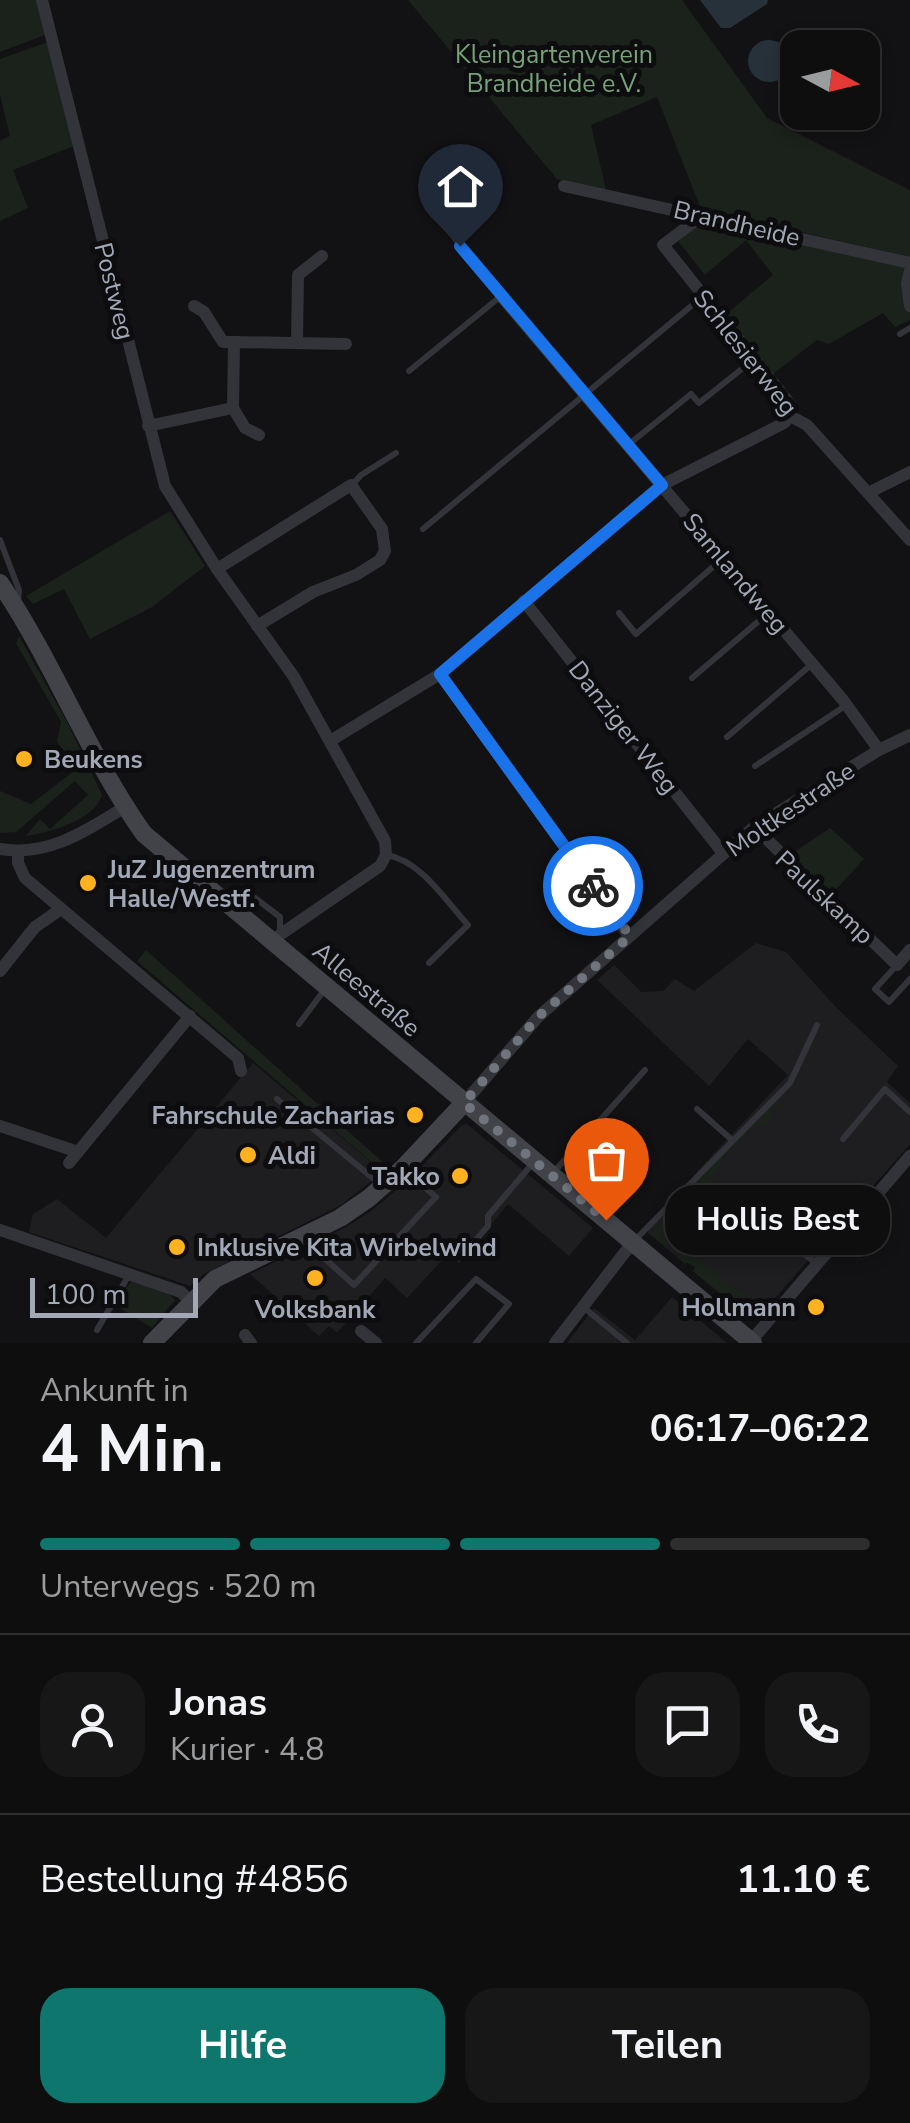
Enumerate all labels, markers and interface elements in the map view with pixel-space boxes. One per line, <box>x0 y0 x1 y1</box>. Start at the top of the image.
north arrow <box>780 30 880 130</box>
map controls <box>780 30 880 130</box>
park label: Kleingartenverein Brandheide e.V. <box>455 38 653 101</box>
pin <box>418 144 503 247</box>
icon: home <box>433 159 488 214</box>
street label: Brandheide <box>670 193 803 255</box>
street label: Postweg <box>86 239 142 343</box>
street label: Schlesierweg <box>685 283 805 423</box>
street label: Samlandweg <box>675 506 796 641</box>
street label: Danziger Weg <box>560 654 686 801</box>
place label: Beukens <box>44 743 143 777</box>
marker: Beukens <box>13 748 35 770</box>
street label: Moltkestraße <box>720 754 861 865</box>
courier <box>543 836 643 936</box>
street label: Paulskamp <box>768 843 881 952</box>
place label: JuZ Jugenzentrum Halle/Westf. <box>107 853 315 916</box>
icon: bike <box>566 859 621 914</box>
marker: JuZ Jugenzentrum Halle/Westf. <box>77 872 99 894</box>
street label: Alleestraße <box>305 935 427 1045</box>
place label: Fahrschule Zacharias <box>152 1099 395 1133</box>
marker: Fahrschule Zacharias <box>404 1104 426 1126</box>
pin <box>564 1118 649 1221</box>
icon: bag <box>579 1133 634 1188</box>
place label: Aldi <box>268 1139 316 1173</box>
marker: Aldi <box>237 1144 259 1166</box>
place label: Takko <box>372 1160 440 1194</box>
marker: Takko <box>449 1165 471 1187</box>
callout: Hollis Best <box>666 1185 891 1255</box>
text: Hollis Best <box>696 1198 859 1241</box>
place label: Inklusive Kita Wirbelwind <box>197 1231 497 1265</box>
marker: Inklusive Kita Wirbelwind <box>166 1236 188 1258</box>
marker: Volksbank <box>304 1267 326 1289</box>
scale bar <box>30 1273 198 1318</box>
text: 100 m <box>45 1276 127 1314</box>
place label: Hollmann <box>681 1291 796 1325</box>
place label: Volksbank <box>254 1293 376 1327</box>
marker: Hollmann <box>805 1296 827 1318</box>
text: Ankunft in <box>40 1369 189 1412</box>
text: 06:17–06:22 <box>650 1403 870 1454</box>
text: 4 Min. <box>40 1405 224 1494</box>
text: Unterwegs · 520 m <box>40 1565 317 1608</box>
button: person <box>40 1672 145 1777</box>
button: chat <box>635 1672 740 1777</box>
button: phone <box>765 1672 870 1777</box>
text: Jonas <box>170 1677 267 1728</box>
text: Kurier · 4.8 <box>170 1728 324 1771</box>
text: Bestellung #4856 <box>40 1854 349 1905</box>
text: 11.10 € <box>736 1854 870 1905</box>
button: Hilfe <box>40 1988 445 2103</box>
button: Teilen <box>465 1988 870 2103</box>

